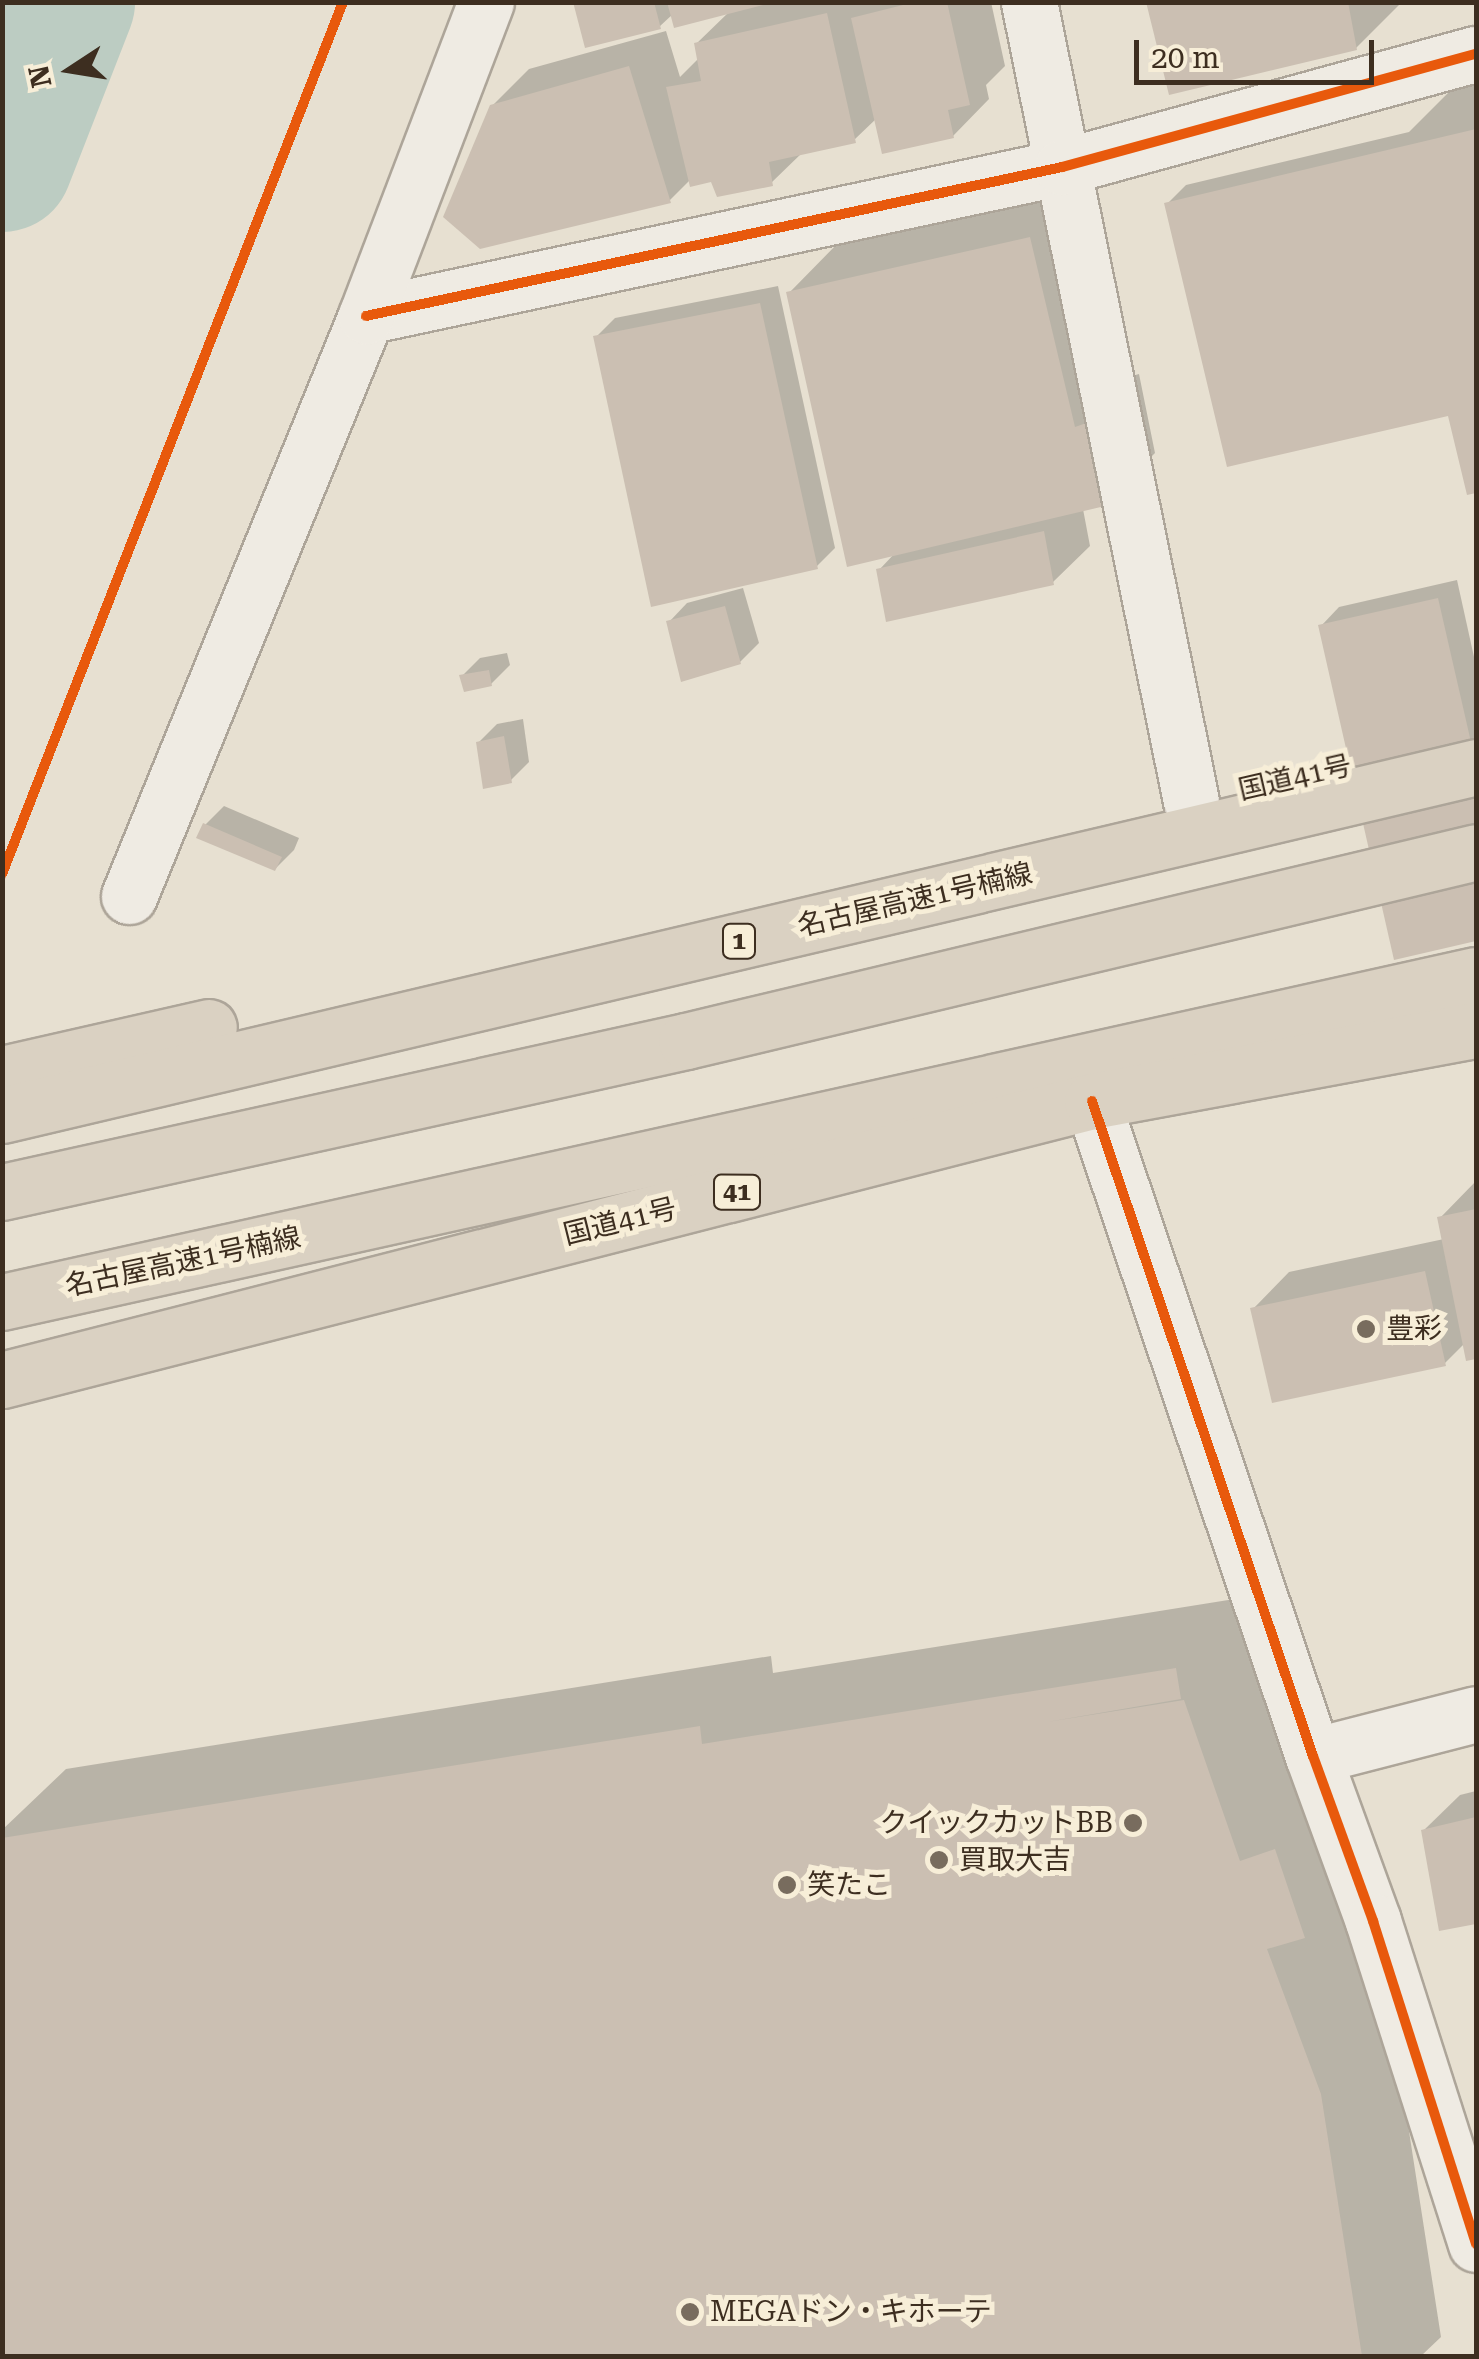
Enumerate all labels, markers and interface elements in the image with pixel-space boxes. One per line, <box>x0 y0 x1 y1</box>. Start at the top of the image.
north arrow <box>20 20 120 120</box>
scale bar <box>1139 20 1379 82</box>
text: 20 m <box>1151 40 1220 75</box>
text: N <box>22 62 59 90</box>
street label: 国道41号 <box>1235 749 1355 807</box>
street label: 名古屋高速1号楠線 <box>794 857 1036 943</box>
road number: 1 <box>722 921 756 961</box>
road number: 41 <box>712 1172 762 1212</box>
street label: 国道41号 <box>560 1192 680 1252</box>
street label: 名古屋高速1号楠線 <box>62 1221 304 1303</box>
place label: 豊彩 <box>1386 1312 1442 1346</box>
marker: 豊彩 <box>1355 1318 1377 1340</box>
place label: クイックカットBB <box>880 1806 1113 1840</box>
marker: クイックカットBB <box>1122 1812 1144 1834</box>
place label: 買取大吉 <box>959 1843 1071 1877</box>
marker: 買取大吉 <box>928 1849 950 1871</box>
place label: 笑たこ <box>807 1868 891 1902</box>
marker: 笑たこ <box>776 1874 798 1896</box>
place label: MEGAドン・キホーテ <box>710 2295 992 2329</box>
marker: MEGAドン・キホーテ <box>679 2301 701 2323</box>

